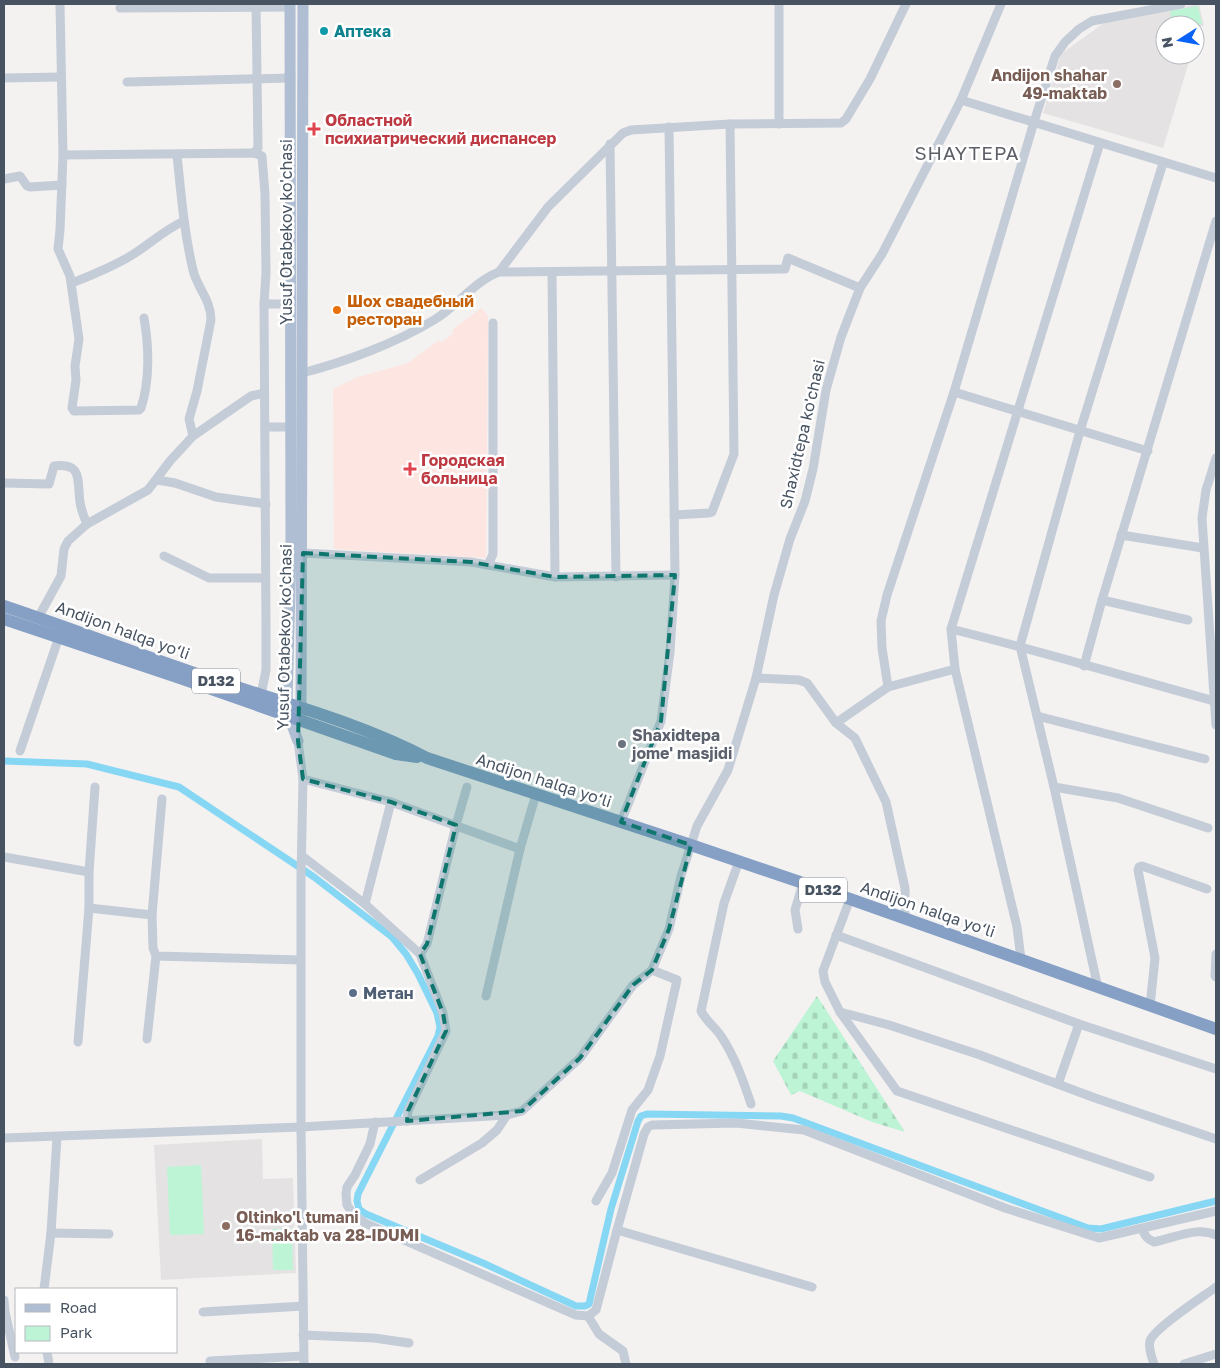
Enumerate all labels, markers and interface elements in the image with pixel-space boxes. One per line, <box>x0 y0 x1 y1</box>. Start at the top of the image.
north arrow <box>1155 15 1205 65</box>
place label: Аптека <box>334 21 391 41</box>
marker: Аптека <box>318 25 330 37</box>
text: N <box>1157 36 1176 49</box>
place label: Andijon shahar 49-maktab <box>991 65 1107 103</box>
marker: Andijon shahar 49-maktab <box>1111 78 1123 90</box>
place label: Областной психиатрический диспансер <box>325 110 557 148</box>
marker: Областной психиатрический диспансер <box>307 122 321 136</box>
street label: Yusuf Otabekov ko'chasi <box>276 139 296 325</box>
district label: SHAYTEPA <box>914 141 1020 164</box>
place label: Шох свадебный ресторан <box>347 291 474 329</box>
marker: Шох свадебный ресторан <box>331 304 343 316</box>
street label: Shaxidtepa ko'chasi <box>775 357 829 511</box>
place label: Городская больница <box>421 450 505 488</box>
marker: Городская больница <box>403 462 417 476</box>
street label: Yusuf Otabekov ko'chasi <box>272 544 296 730</box>
street label: Andijon halqa yo‘li <box>53 596 193 664</box>
road number: D132 <box>192 668 240 694</box>
place label: Shaxidtepa jome' masjidi <box>631 725 732 763</box>
marker: Shaxidtepa jome' masjidi <box>616 738 628 750</box>
street label: Andijon halqa yo‘li <box>474 749 614 811</box>
street label: Andijon halqa yo‘li <box>858 877 998 941</box>
road number: D132 <box>799 878 847 902</box>
place label: Метан <box>363 983 413 1003</box>
marker: Метан <box>347 987 359 999</box>
place label: Oltinko'l tumani 16-maktab va 28-IDUMI <box>236 1207 419 1245</box>
marker: Oltinko'l tumani 16-maktab va 28-IDUMI <box>220 1220 232 1232</box>
legend <box>15 1288 178 1353</box>
text: Road <box>60 1298 97 1316</box>
text: Park <box>60 1323 93 1341</box>

